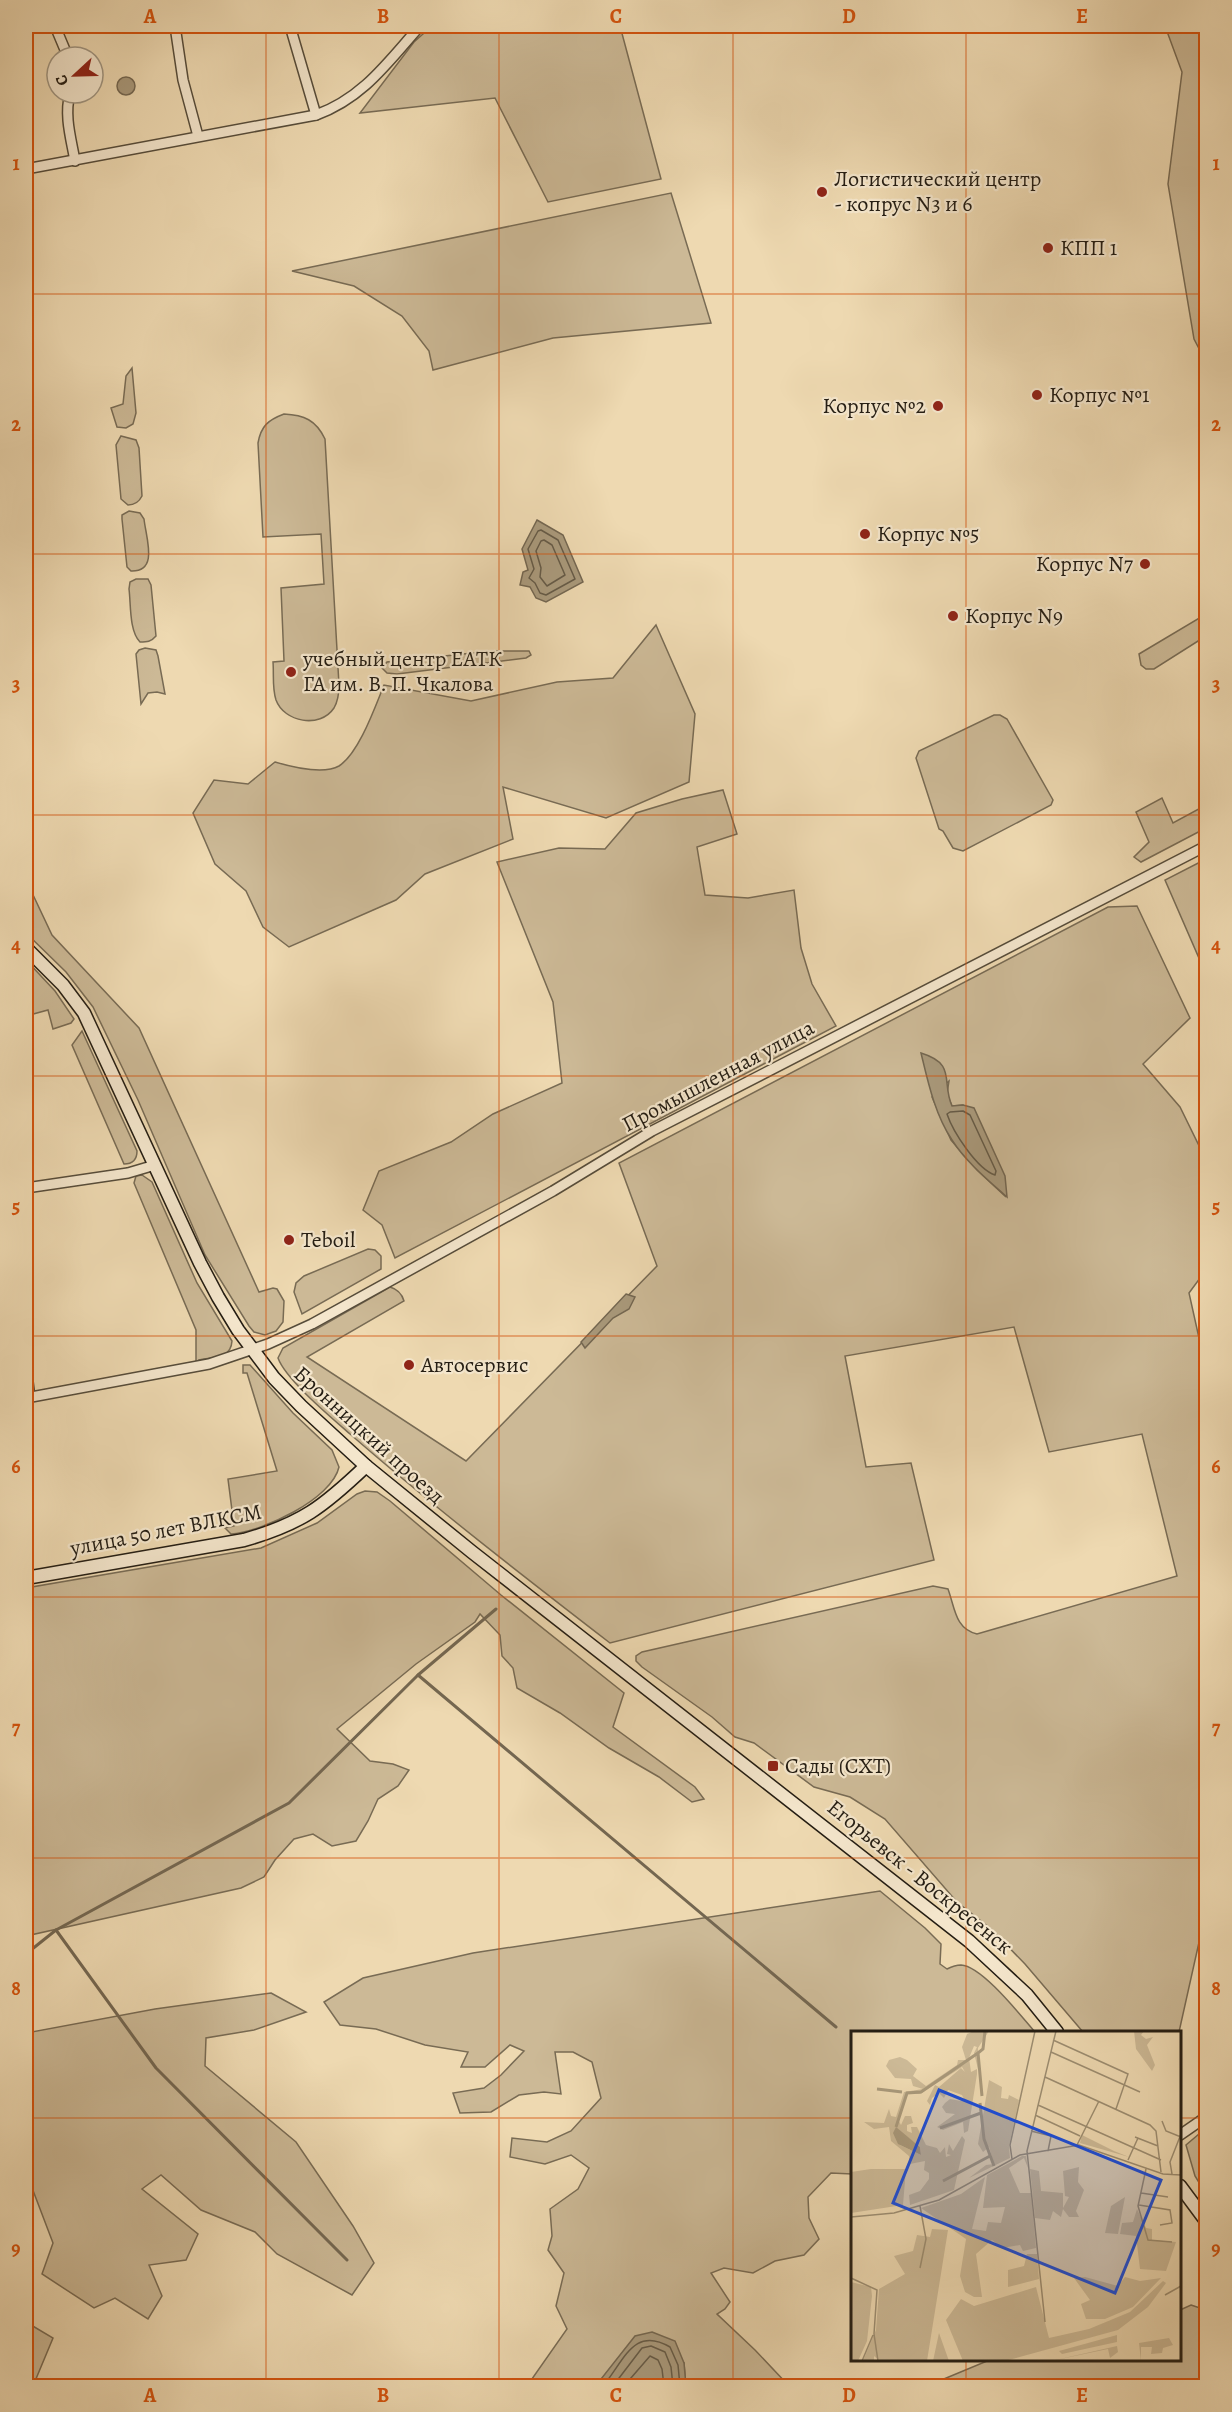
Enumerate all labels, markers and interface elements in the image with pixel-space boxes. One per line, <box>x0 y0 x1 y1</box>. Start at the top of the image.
text: A <box>143 3 157 30</box>
text: B <box>377 3 389 30</box>
text: C <box>610 3 622 30</box>
text: D <box>842 3 856 30</box>
text: E <box>1076 3 1088 30</box>
north arrow <box>45 45 105 105</box>
text: С <box>50 71 74 89</box>
text: 1 <box>12 150 20 177</box>
text: 1 <box>1212 150 1220 177</box>
place label: Логистический центр - копрус N3 и 6 <box>834 164 1041 219</box>
marker: Логистический центр - копрус N3 и 6 <box>815 185 829 199</box>
place label: КПП 1 <box>1060 233 1117 263</box>
marker: КПП 1 <box>1041 241 1055 255</box>
place label: Корпус №1 <box>1049 380 1150 410</box>
marker: Корпус №1 <box>1030 388 1044 402</box>
place label: Корпус №2 <box>823 391 926 421</box>
marker: Корпус №2 <box>931 399 945 413</box>
text: 2 <box>11 411 21 438</box>
text: 2 <box>1211 411 1221 438</box>
place label: Корпус №5 <box>877 519 979 549</box>
marker: Корпус №5 <box>858 527 872 541</box>
place label: Корпус N7 <box>1036 549 1134 579</box>
marker: Корпус N7 <box>1138 557 1152 571</box>
place label: Корпус N9 <box>965 601 1063 631</box>
marker: Корпус N9 <box>946 609 960 623</box>
place label: учебный центр ЕАТК ГА им. В. П. Чкалова <box>302 644 502 699</box>
marker: учебный центр ЕАТК ГА им. В. П. Чкалова <box>284 665 298 679</box>
text: 3 <box>12 671 20 698</box>
text: 3 <box>1212 671 1220 698</box>
text: 4 <box>11 932 21 959</box>
text: 4 <box>1211 932 1221 959</box>
street label: Промышленная улица <box>617 1012 820 1139</box>
text: 5 <box>12 1193 20 1220</box>
text: 5 <box>1212 1193 1220 1220</box>
place label: Teboil <box>301 1225 355 1255</box>
marker: Teboil <box>282 1233 296 1247</box>
place label: Автосервис <box>420 1350 528 1380</box>
marker: Автосервис <box>402 1358 416 1372</box>
street label: Бронницкий проезд <box>287 1359 451 1511</box>
text: 6 <box>11 1453 21 1480</box>
text: 6 <box>1211 1453 1221 1480</box>
street label: улица 50 лет ВЛКСМ <box>67 1497 264 1563</box>
text: 7 <box>12 1714 21 1741</box>
text: 7 <box>1212 1714 1221 1741</box>
place label: Сады (СХТ) <box>785 1751 891 1781</box>
marker: Сады (СХТ) <box>766 1759 780 1773</box>
street label: Егорьевск - Воскресенск <box>821 1793 1019 1961</box>
text: 8 <box>11 1975 21 2002</box>
text: 8 <box>1211 1975 1221 2002</box>
inset map <box>851 2031 1181 2361</box>
text: 9 <box>11 2235 21 2262</box>
text: 9 <box>1211 2235 1221 2262</box>
text: A <box>143 2382 157 2409</box>
text: B <box>377 2382 389 2409</box>
text: C <box>610 2382 622 2409</box>
text: D <box>842 2382 856 2409</box>
text: E <box>1076 2382 1088 2409</box>

